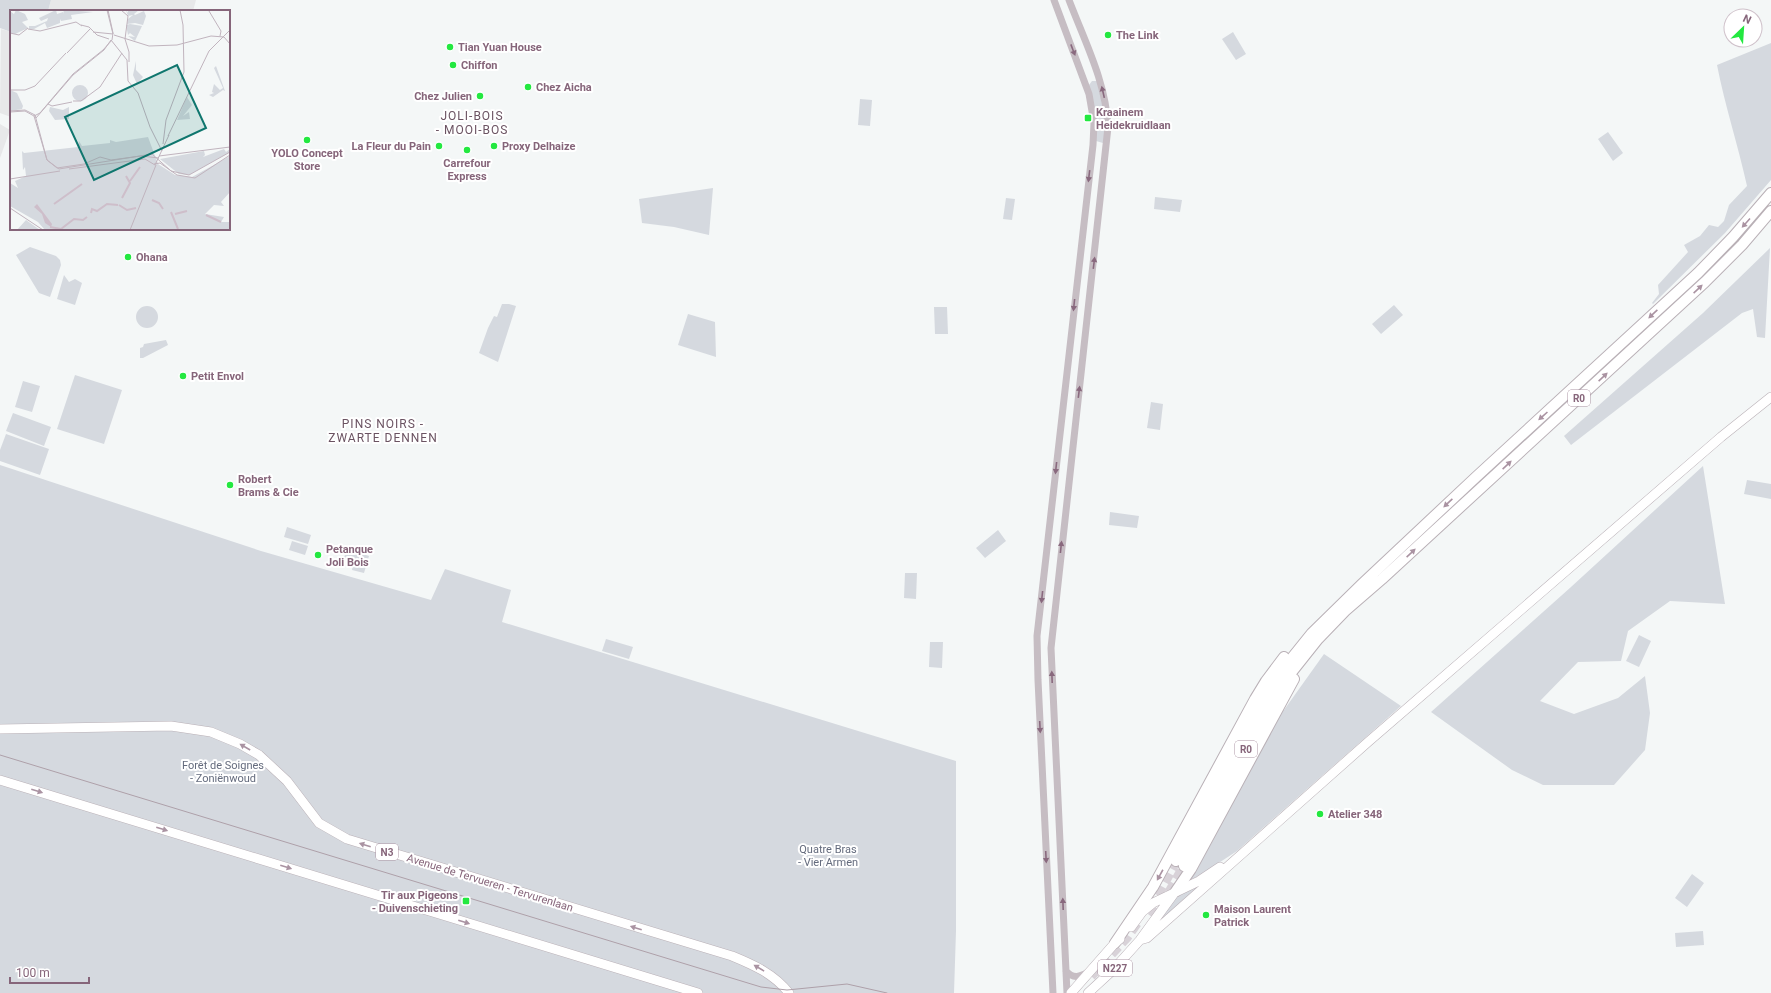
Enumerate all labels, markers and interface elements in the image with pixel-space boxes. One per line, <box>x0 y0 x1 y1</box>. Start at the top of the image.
north arrow <box>1723 8 1763 48</box>
inset map <box>10 10 230 230</box>
text: N <box>1741 12 1753 27</box>
place label: The Link <box>1116 29 1159 42</box>
marker: The Link <box>1103 30 1113 40</box>
place label: Tian Yuan House <box>458 41 542 54</box>
marker: Tian Yuan House <box>445 42 455 52</box>
one-way arrow <box>1070 44 1076 56</box>
place label: Chiffon <box>461 59 498 72</box>
marker: Chiffon <box>448 60 458 70</box>
place label: Chez Aicha <box>536 81 592 94</box>
marker: Chez Aicha <box>523 82 533 92</box>
one-way arrow <box>1100 86 1106 98</box>
place label: Chez Julien <box>414 90 472 103</box>
marker: Chez Julien <box>475 91 485 101</box>
place label: Kraainem Heidekruidlaan <box>1096 106 1171 132</box>
district label: JOLI-BOIS - MOOI-BOS <box>436 109 508 137</box>
marker: Kraainem Heidekruidlaan <box>1083 113 1093 123</box>
marker: YOLO Concept Store <box>302 135 312 145</box>
place label: La Fleur du Pain <box>352 140 431 153</box>
place label: Proxy Delhaize <box>502 140 575 153</box>
marker: La Fleur du Pain <box>434 141 444 151</box>
marker: Proxy Delhaize <box>489 141 499 151</box>
marker: Carrefour Express <box>462 145 472 155</box>
place label: YOLO Concept Store <box>271 147 343 173</box>
place label: Carrefour Express <box>443 157 491 183</box>
one-way arrow <box>1086 170 1092 182</box>
one-way arrow <box>1741 218 1750 228</box>
place label: Ohana <box>136 251 168 264</box>
marker: Ohana <box>123 252 133 262</box>
one-way arrow <box>1091 257 1097 269</box>
one-way arrow <box>1694 285 1703 294</box>
one-way arrow <box>1071 299 1078 311</box>
one-way arrow <box>1648 310 1659 319</box>
place label: Petit Envol <box>191 370 244 383</box>
marker: Petit Envol <box>178 371 188 381</box>
one-way arrow <box>1598 373 1607 382</box>
one-way arrow <box>1076 386 1082 398</box>
road number: R0 <box>1568 390 1590 406</box>
one-way arrow <box>1538 412 1548 421</box>
district label: PINS NOIRS - ZWARTE DENNEN <box>328 417 438 445</box>
one-way arrow <box>1502 460 1512 469</box>
one-way arrow <box>1053 462 1059 474</box>
place label: Robert Brams & Cie <box>238 473 299 499</box>
marker: Robert Brams & Cie <box>225 480 235 490</box>
one-way arrow <box>1443 499 1453 508</box>
one-way arrow <box>1058 541 1065 553</box>
place label: Petanque Joli Bois <box>326 543 373 569</box>
one-way arrow <box>1406 548 1416 557</box>
marker: Petanque Joli Bois <box>313 550 323 560</box>
one-way arrow <box>1039 591 1045 603</box>
one-way arrow <box>1049 670 1055 683</box>
one-way arrow <box>1037 721 1044 733</box>
road number: R0 <box>1235 741 1257 757</box>
one-way arrow <box>239 744 251 751</box>
park label: Forêt de Soignes - Zoniënwoud <box>182 759 264 785</box>
one-way arrow <box>32 788 44 794</box>
place label: Atelier 348 <box>1328 808 1382 821</box>
marker: Atelier 348 <box>1315 809 1325 819</box>
one-way arrow <box>156 826 168 832</box>
one-way arrow <box>358 842 370 848</box>
park label: Quatre Bras - Vier Armen <box>798 843 858 869</box>
road number: N3 <box>376 844 398 860</box>
street label: Avenue de Tervueren - Tervurenlaan <box>405 851 575 915</box>
one-way arrow <box>1043 851 1049 864</box>
one-way arrow <box>280 864 292 870</box>
one-way arrow <box>1156 869 1163 881</box>
place label: Tir aux Pigeons - Duivenschieting <box>372 889 458 915</box>
marker: Tir aux Pigeons - Duivenschieting <box>461 896 471 906</box>
one-way arrow <box>1060 898 1067 910</box>
place label: Maison Laurent Patrick <box>1214 903 1291 929</box>
marker: Maison Laurent Patrick <box>1201 910 1211 920</box>
one-way arrow <box>458 919 470 925</box>
one-way arrow <box>630 925 642 931</box>
scale bar <box>10 959 89 985</box>
road number: N227 <box>1098 960 1132 976</box>
one-way arrow <box>753 965 765 972</box>
text: 100 m <box>16 966 50 980</box>

